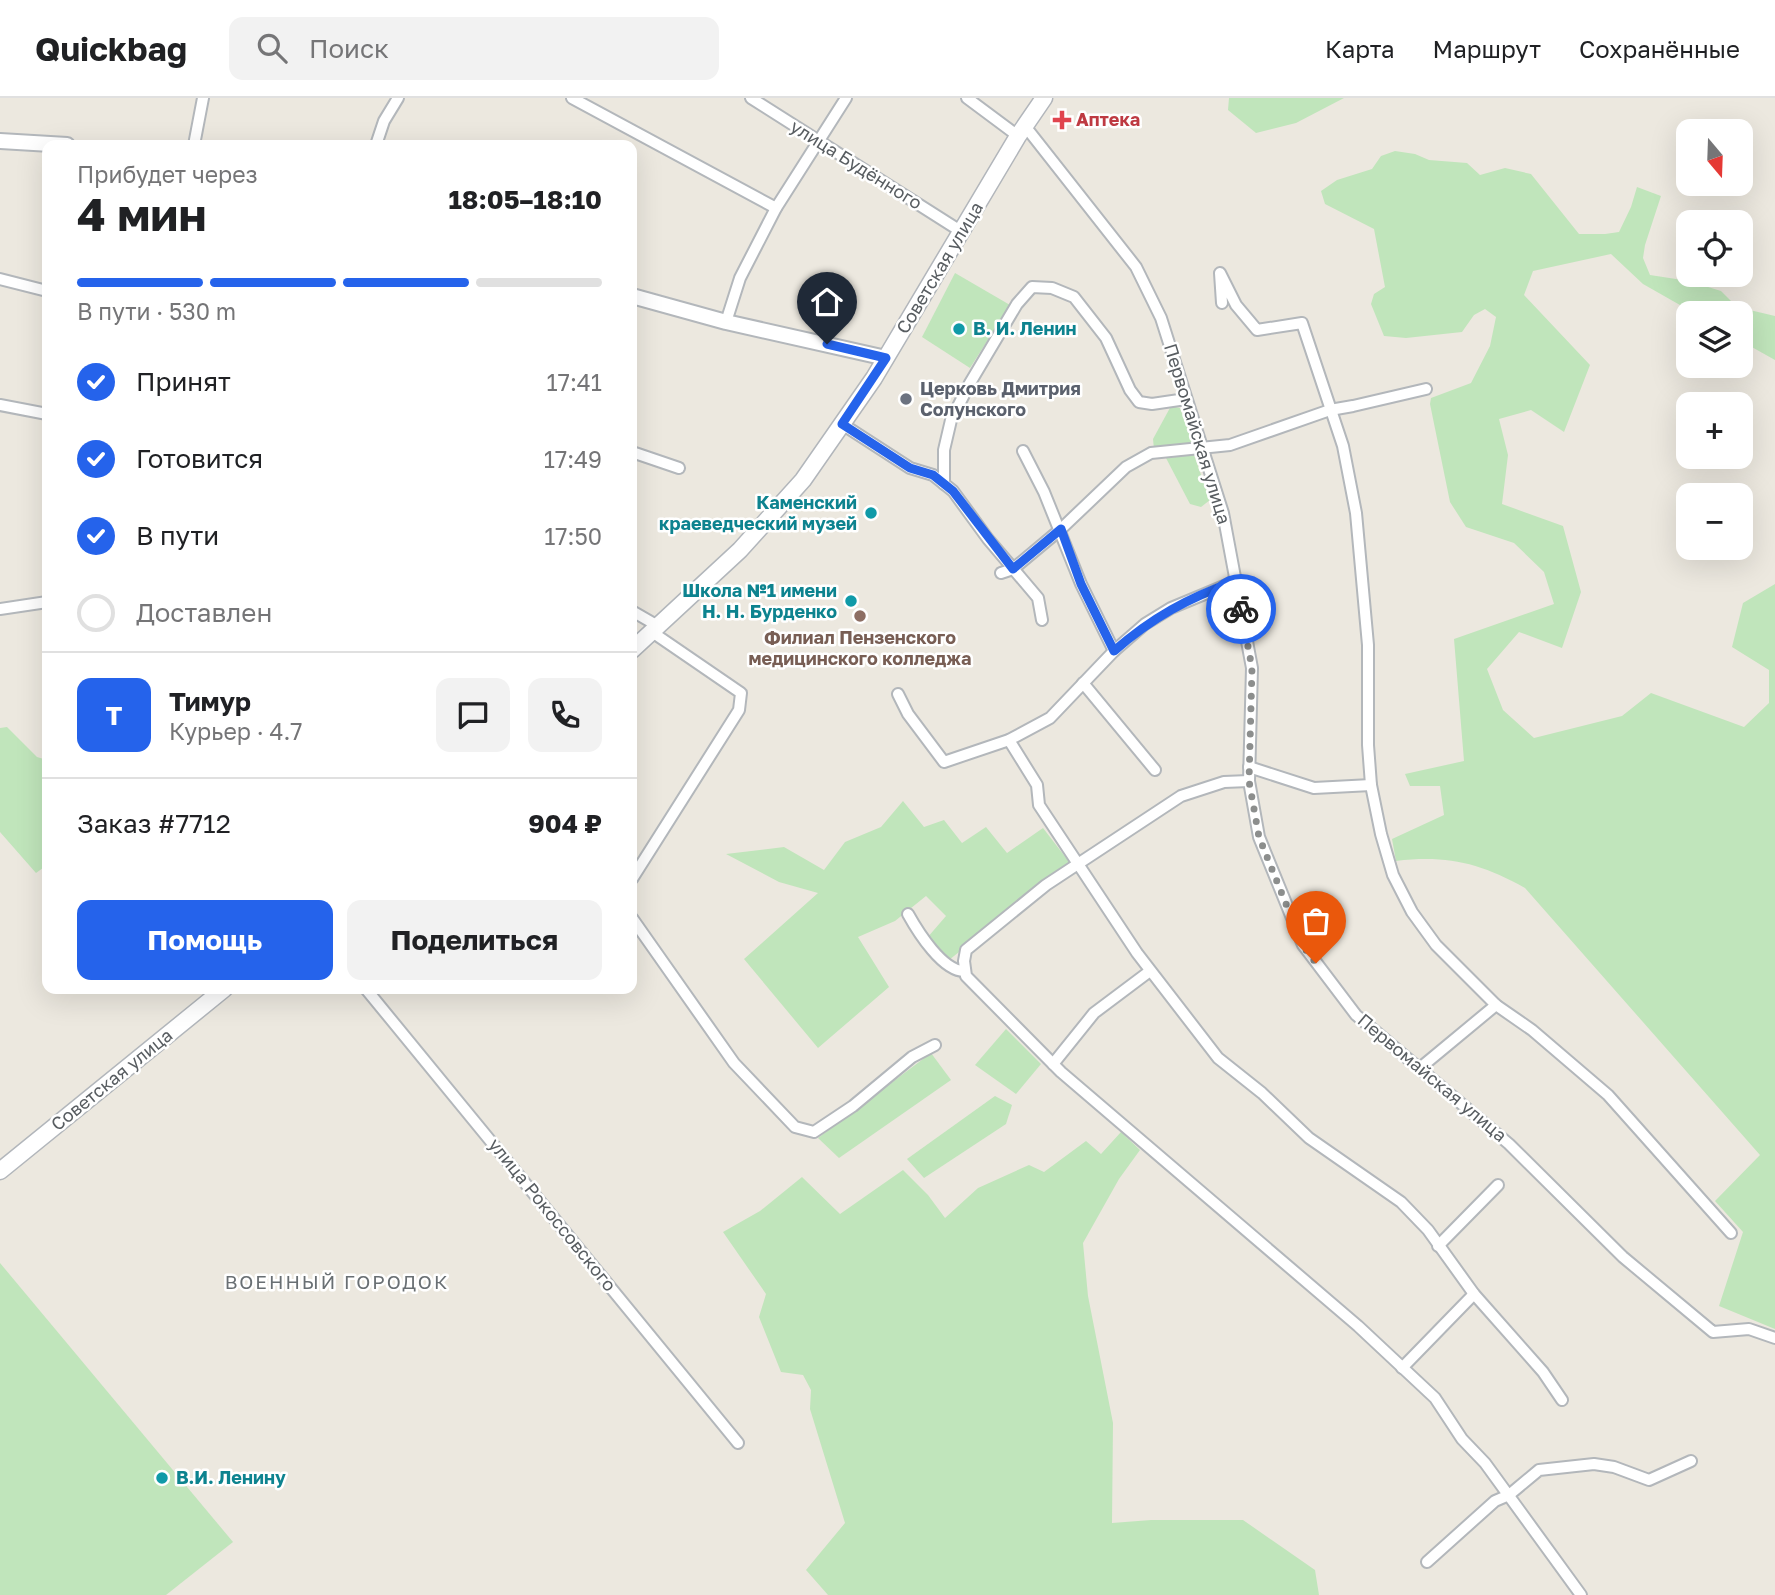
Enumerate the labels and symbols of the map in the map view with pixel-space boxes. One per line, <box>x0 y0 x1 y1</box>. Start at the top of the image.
place label: Аптека <box>1076 108 1140 130</box>
marker: Аптека <box>1054 112 1070 128</box>
street label: улица Будённого <box>787 115 926 214</box>
north arrow <box>1676 119 1754 196</box>
street label: Советская улица <box>891 198 987 337</box>
pin <box>797 272 857 344</box>
place label: В. И. Ленин <box>973 317 1076 339</box>
marker: В. И. Ленин <box>951 321 967 337</box>
street label: Первомайская улица <box>1160 341 1236 527</box>
place label: Церковь Дмитрия Солунского <box>920 377 1081 420</box>
marker: Церковь Дмитрия Солунского <box>898 391 914 407</box>
place label: Каменский краеведческий музей <box>659 491 857 534</box>
marker: Каменский краеведческий музей <box>863 505 879 521</box>
courier <box>1206 574 1276 644</box>
place label: Школа №1 имени Н. Н. Бурденко <box>682 579 837 622</box>
marker: Школа №1 имени Н. Н. Бурденко <box>843 593 859 609</box>
marker: Филиал Пензенского медицинского колледжа <box>852 608 868 624</box>
place label: Филиал Пензенского медицинского колледжа <box>749 626 971 669</box>
pin <box>1286 891 1346 963</box>
street label: Первомайская улица <box>1354 1008 1512 1146</box>
street label: Советская улица <box>46 1024 176 1135</box>
street label: улица Рокоссовского <box>484 1133 621 1295</box>
district label: ВОЕННЫЙ ГОРОДОК <box>225 1270 449 1293</box>
place label: В.И. Ленину <box>176 1466 286 1488</box>
marker: В.И. Ленину <box>154 1470 170 1486</box>

